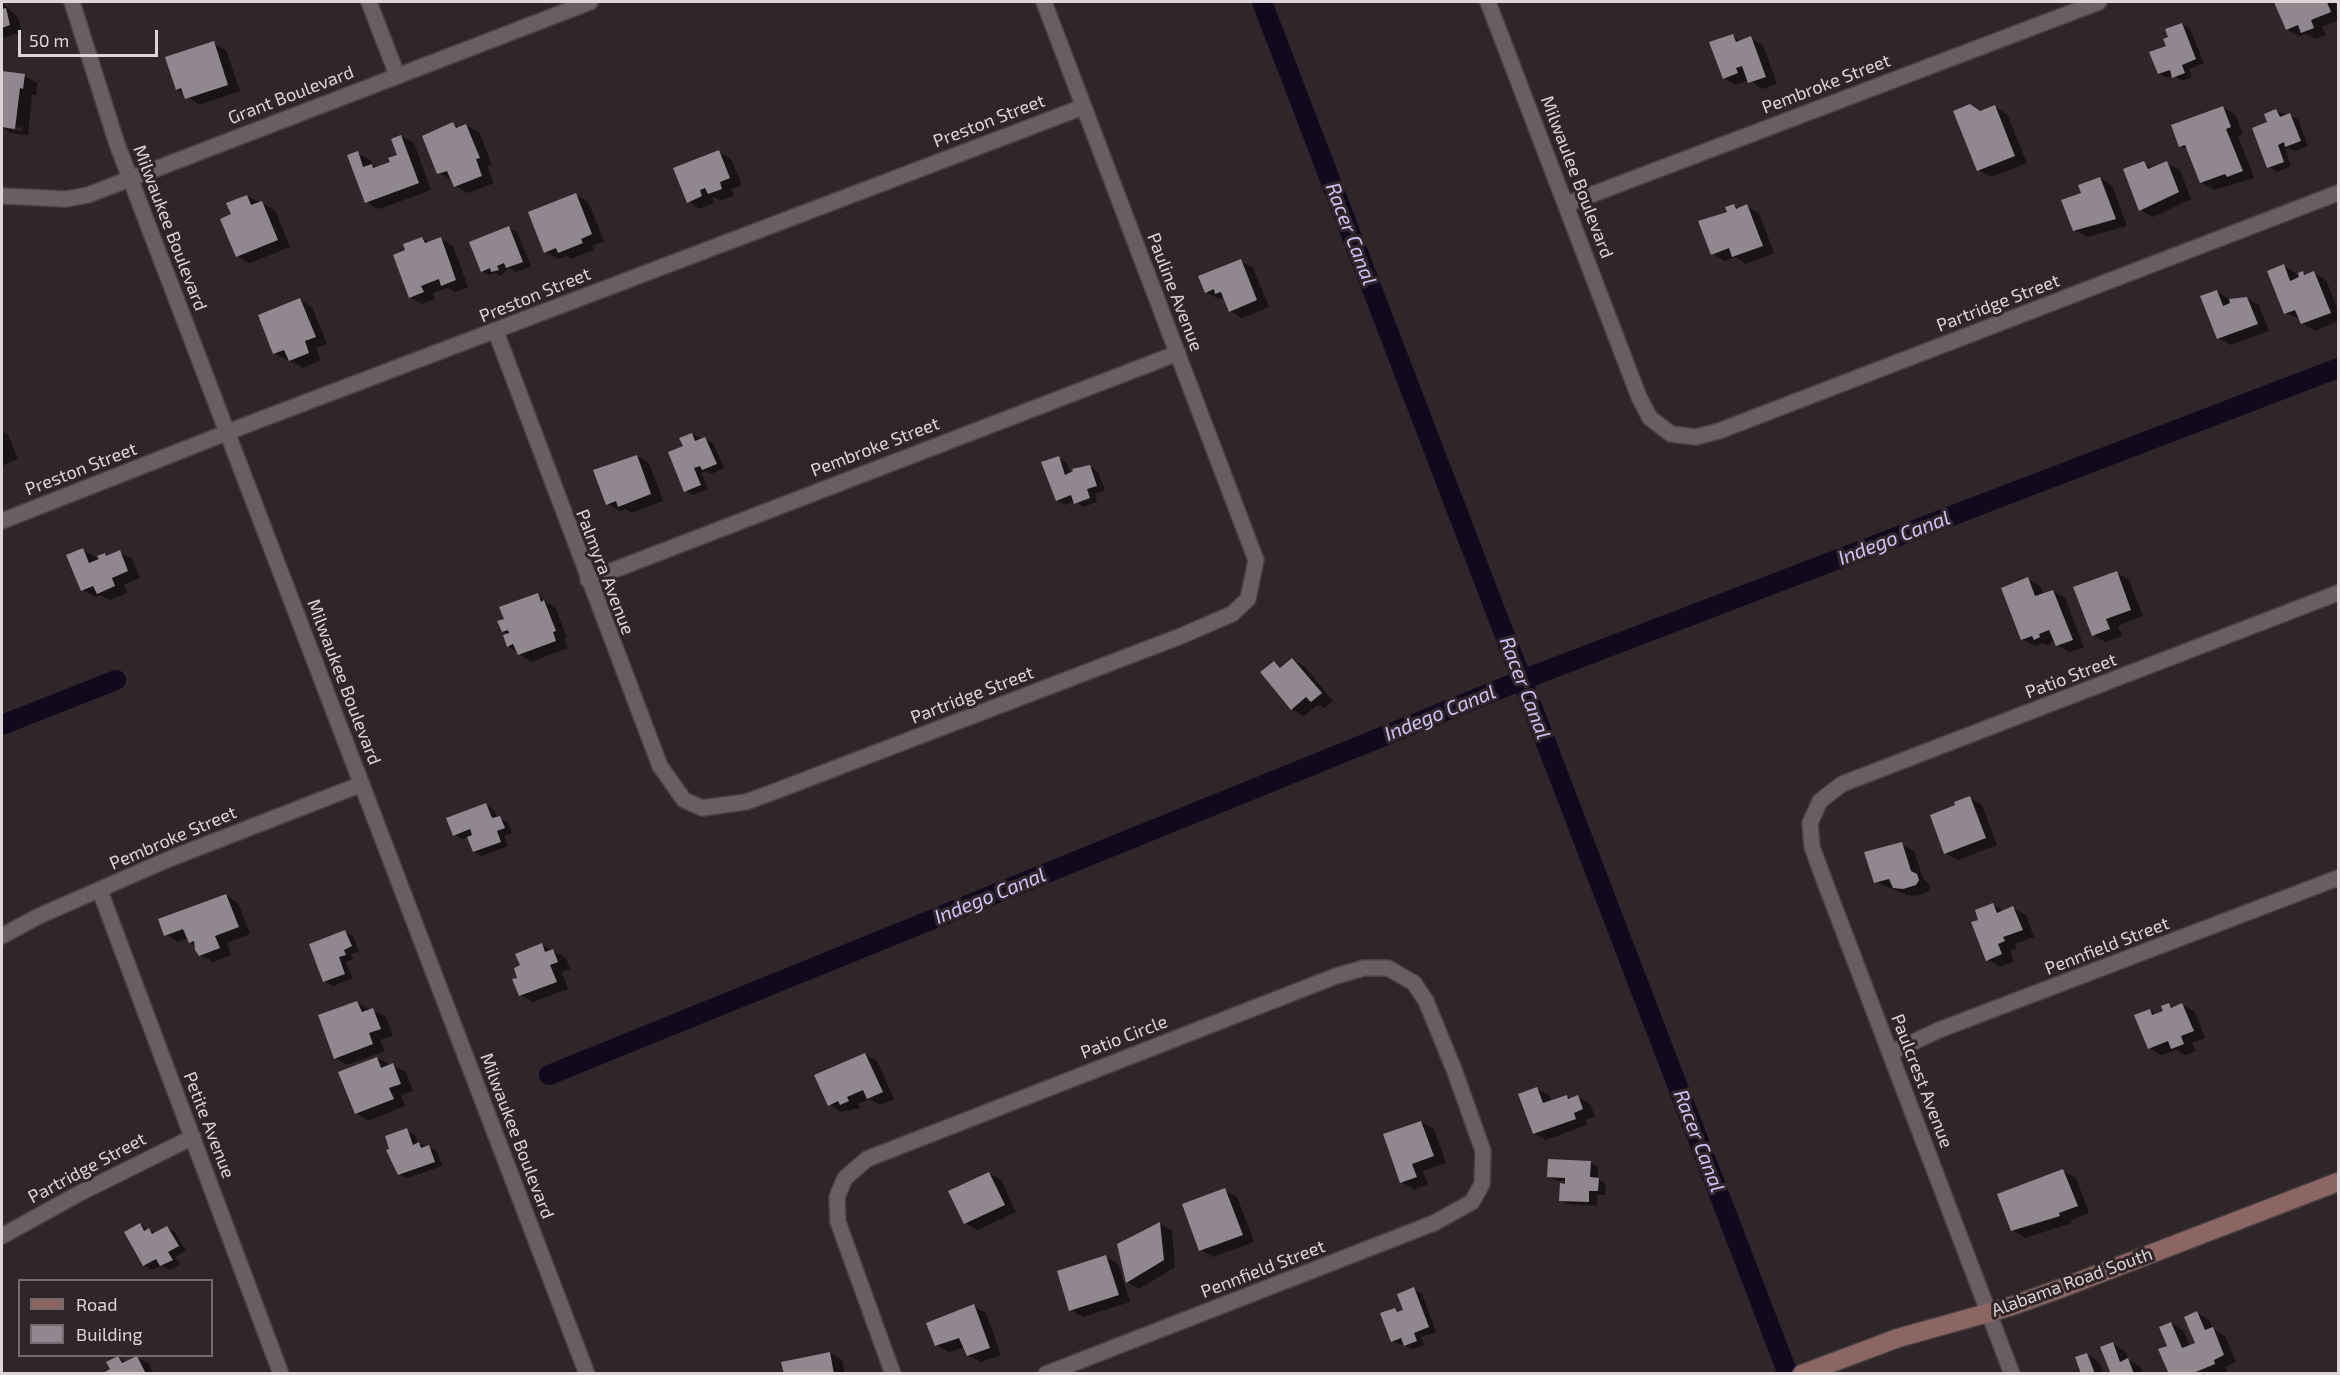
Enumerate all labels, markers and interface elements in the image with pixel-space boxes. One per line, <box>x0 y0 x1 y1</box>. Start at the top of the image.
scale bar <box>21 18 160 56</box>
text: 50 m <box>29 29 69 51</box>
street label: Pembroke Street <box>1759 50 1893 118</box>
street label: Grant Boulevard <box>225 61 357 129</box>
street label: Preston Street <box>930 90 1048 152</box>
street label: Milwaulee Boulevard <box>1536 93 1618 261</box>
street label: Milwaukee Boulevard <box>128 142 212 314</box>
water label: Racer Canal <box>1320 179 1382 289</box>
street label: Pauline Avenue <box>1143 230 1207 354</box>
street label: Preston Street <box>476 263 594 327</box>
street label: Partridge Street <box>1933 270 2063 336</box>
street label: Pembroke Street <box>808 413 942 481</box>
street label: Preston Street <box>22 438 140 500</box>
street label: Palmyra Avenue <box>571 506 639 638</box>
water label: Indego Canal <box>1835 506 1953 570</box>
street label: Milwaukee Boulevard <box>302 596 386 768</box>
water label: Racer Canal <box>1494 633 1556 743</box>
street label: Patio Street <box>2022 649 2120 703</box>
street label: Partridge Street <box>907 662 1037 728</box>
water label: Indego Canal <box>1381 680 1499 746</box>
street label: Pembroke Street <box>106 801 240 875</box>
water label: Indego Canal <box>931 863 1049 929</box>
street label: Pennfield Street <box>2042 912 2172 980</box>
street label: Patio Circle <box>1077 1011 1171 1063</box>
street label: Paulcrest Avenue <box>1887 1011 1957 1151</box>
street label: Milwaukee Boulevard <box>475 1050 559 1222</box>
street label: Petite Avenue <box>179 1069 239 1181</box>
water label: Racer Canal <box>1668 1086 1730 1196</box>
street label: Partridge Street <box>24 1128 150 1208</box>
street label: Pennfield Street <box>1198 1235 1328 1303</box>
street label: Alabama Road South <box>1989 1243 2155 1321</box>
legend <box>18 1279 213 1357</box>
text: Road <box>76 1293 117 1315</box>
text: Building <box>76 1323 143 1345</box>

